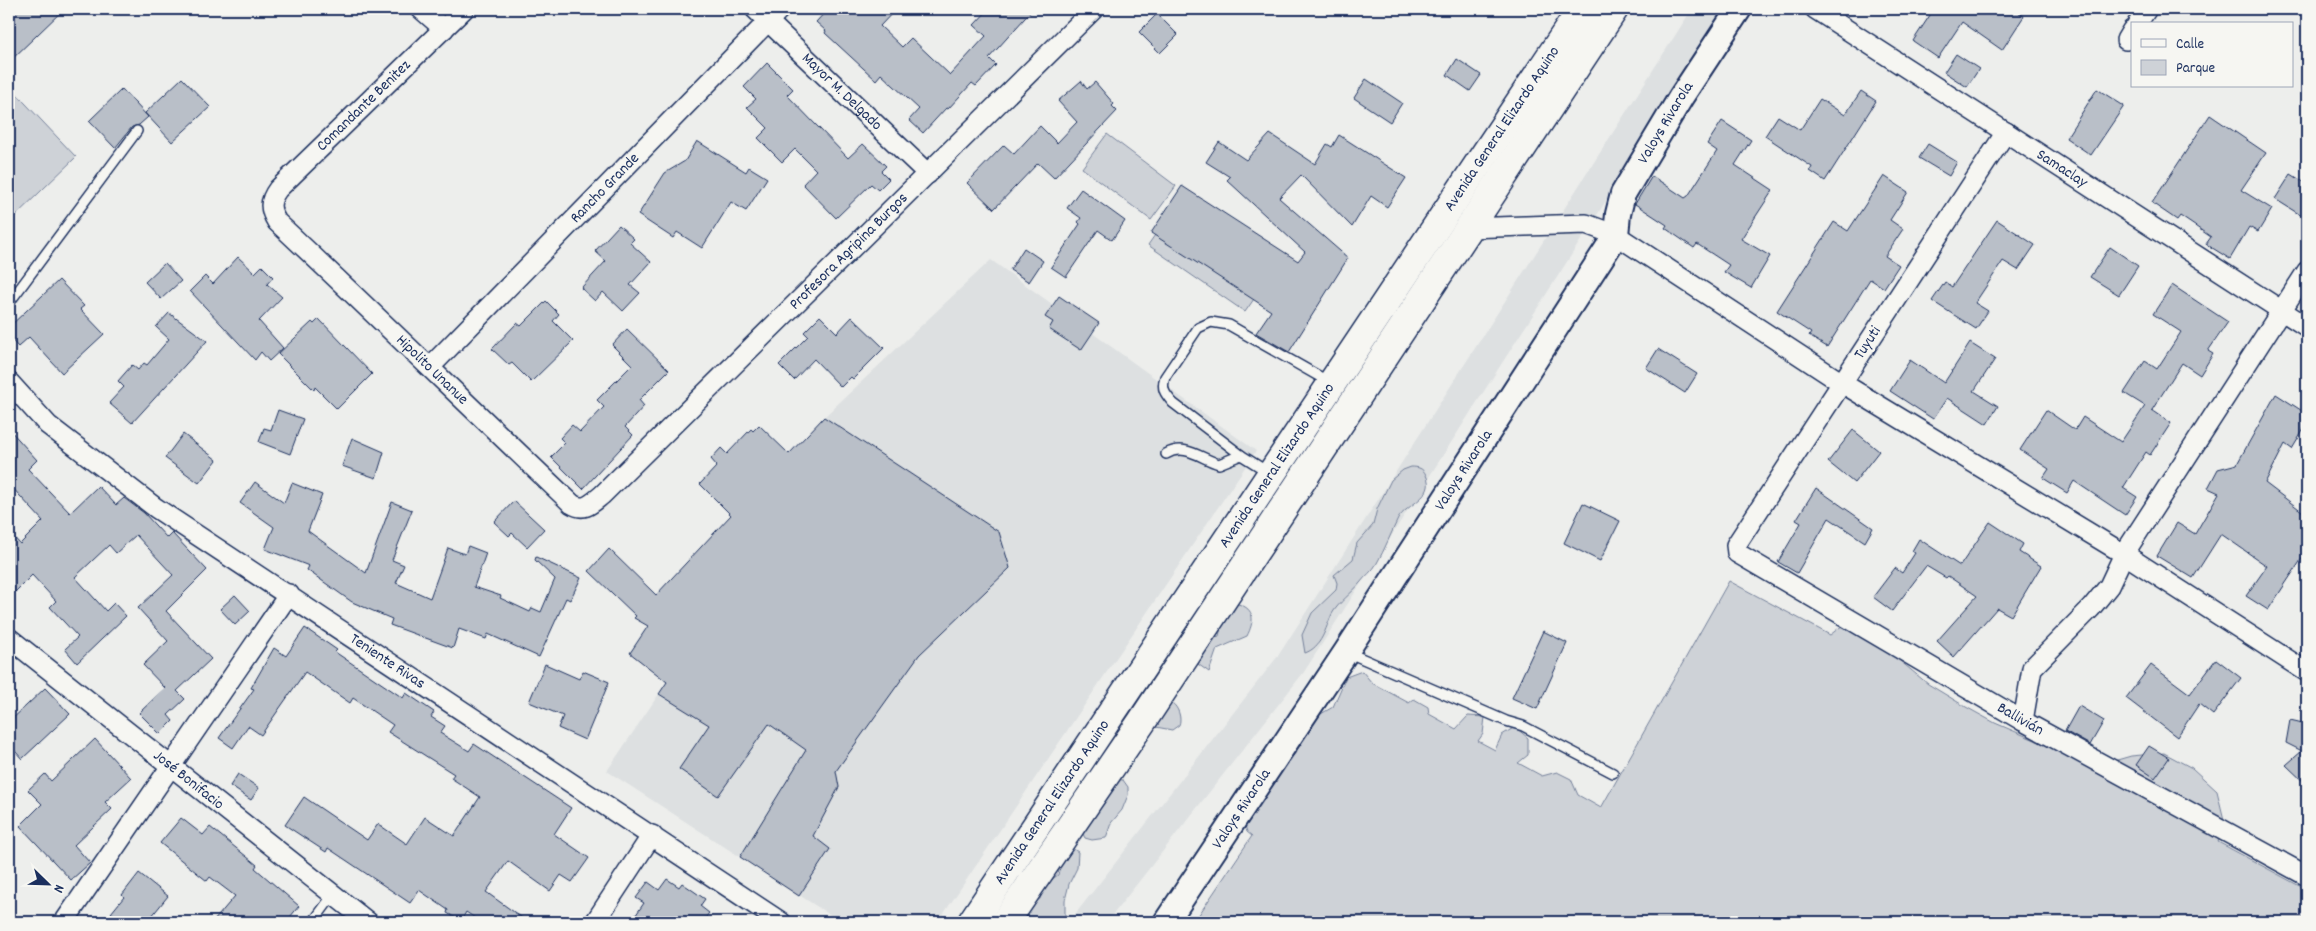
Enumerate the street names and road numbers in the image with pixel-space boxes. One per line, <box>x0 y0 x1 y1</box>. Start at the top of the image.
street label: Avenida General Elizardo Aquino <box>1438 42 1565 216</box>
street label: Mayor M. Delgado <box>796 48 887 136</box>
street label: Comandante Benitez <box>311 55 417 157</box>
street label: Valoys Rivarola <box>1632 77 1700 168</box>
street label: Samaclay <box>2032 143 2093 194</box>
street label: Rancho Grande <box>565 148 645 229</box>
street label: Profesora Agripina Burgos <box>784 187 913 315</box>
street label: Tuyuti <box>1849 322 1887 364</box>
street label: Hipolito Unanue <box>390 329 474 410</box>
street label: Avenida General Elizardo Aquino <box>1213 378 1340 553</box>
street label: Valoys Rivarola <box>1429 425 1499 515</box>
street label: Teniente Rivas <box>345 628 430 695</box>
street label: Ballivián <box>1993 697 2048 742</box>
street label: Avenida General Elizardo Aquino <box>988 715 1115 889</box>
street label: José Bonifacio <box>148 745 229 815</box>
street label: Valoys Rivarola <box>1206 764 1277 854</box>

